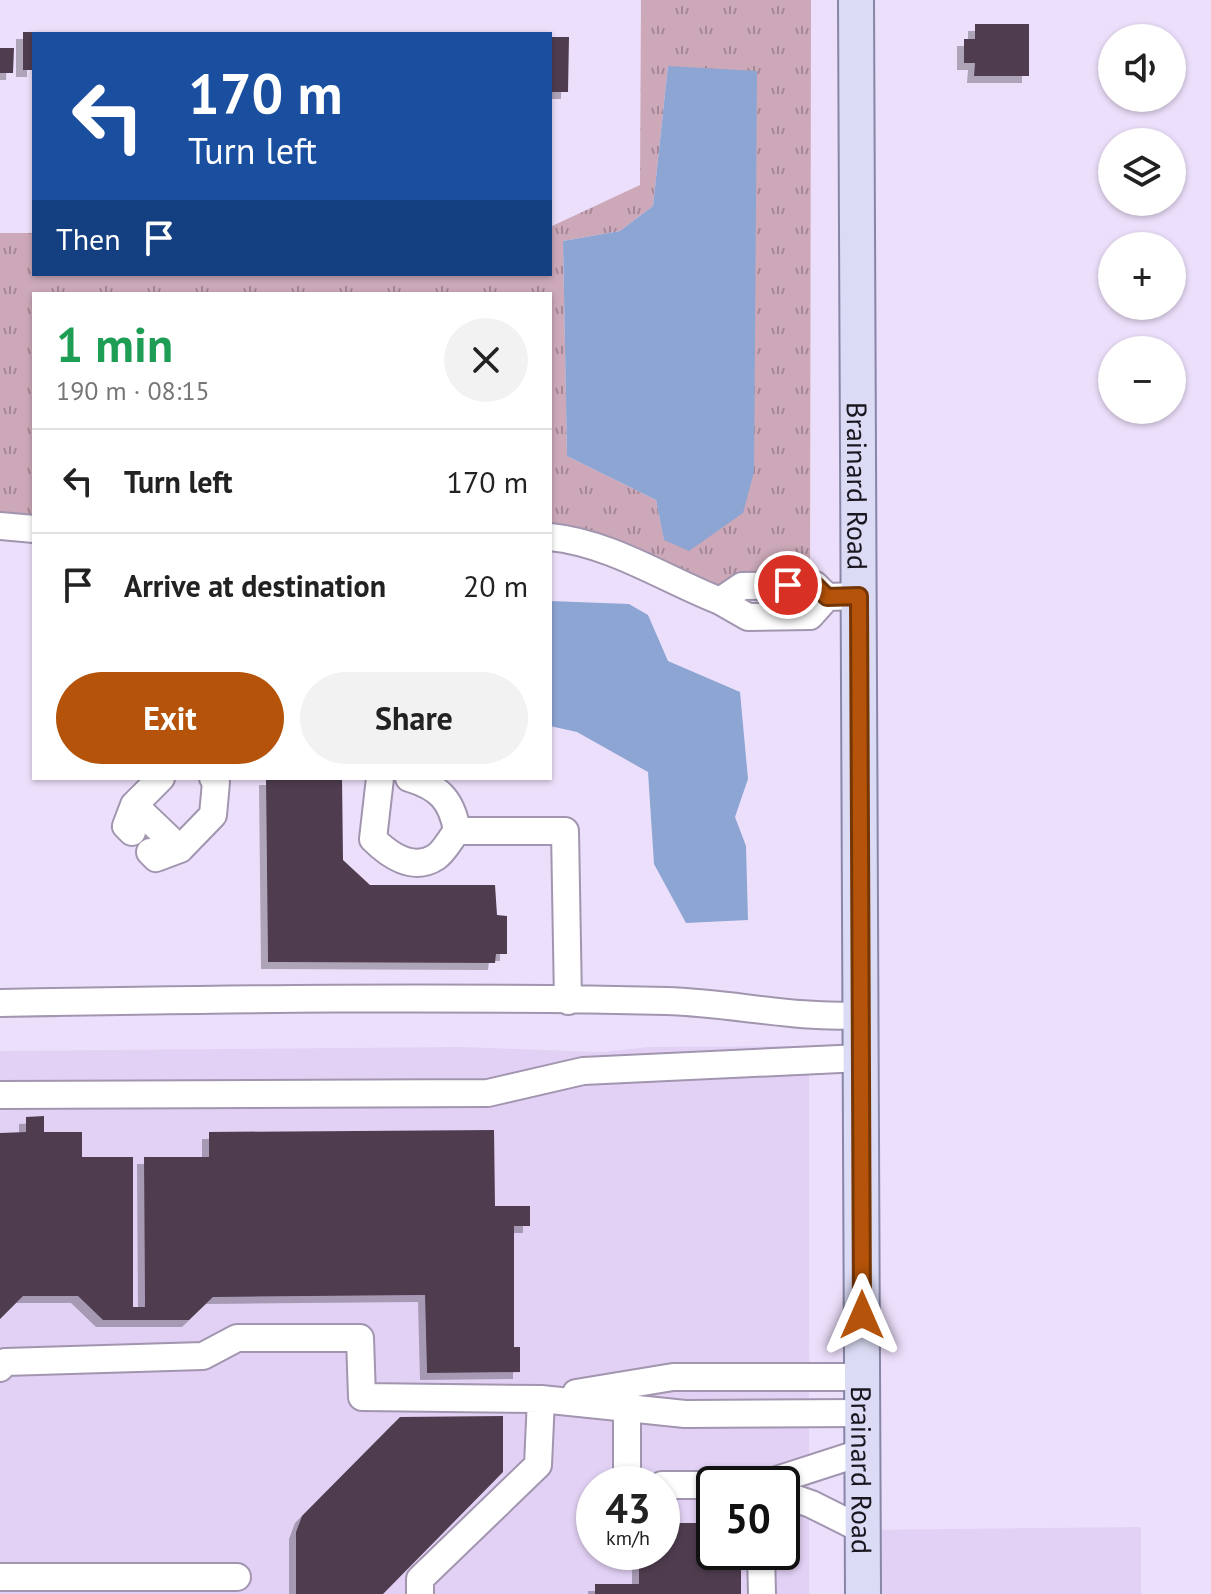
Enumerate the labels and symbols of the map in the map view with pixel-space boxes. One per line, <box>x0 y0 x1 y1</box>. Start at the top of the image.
street label: Brainard Road <box>839 402 877 570</box>
pin <box>754 551 822 619</box>
position arrow <box>820 1273 904 1357</box>
street label: Brainard Road <box>844 1386 881 1554</box>
speed limit sign: 50 <box>696 1466 800 1570</box>

